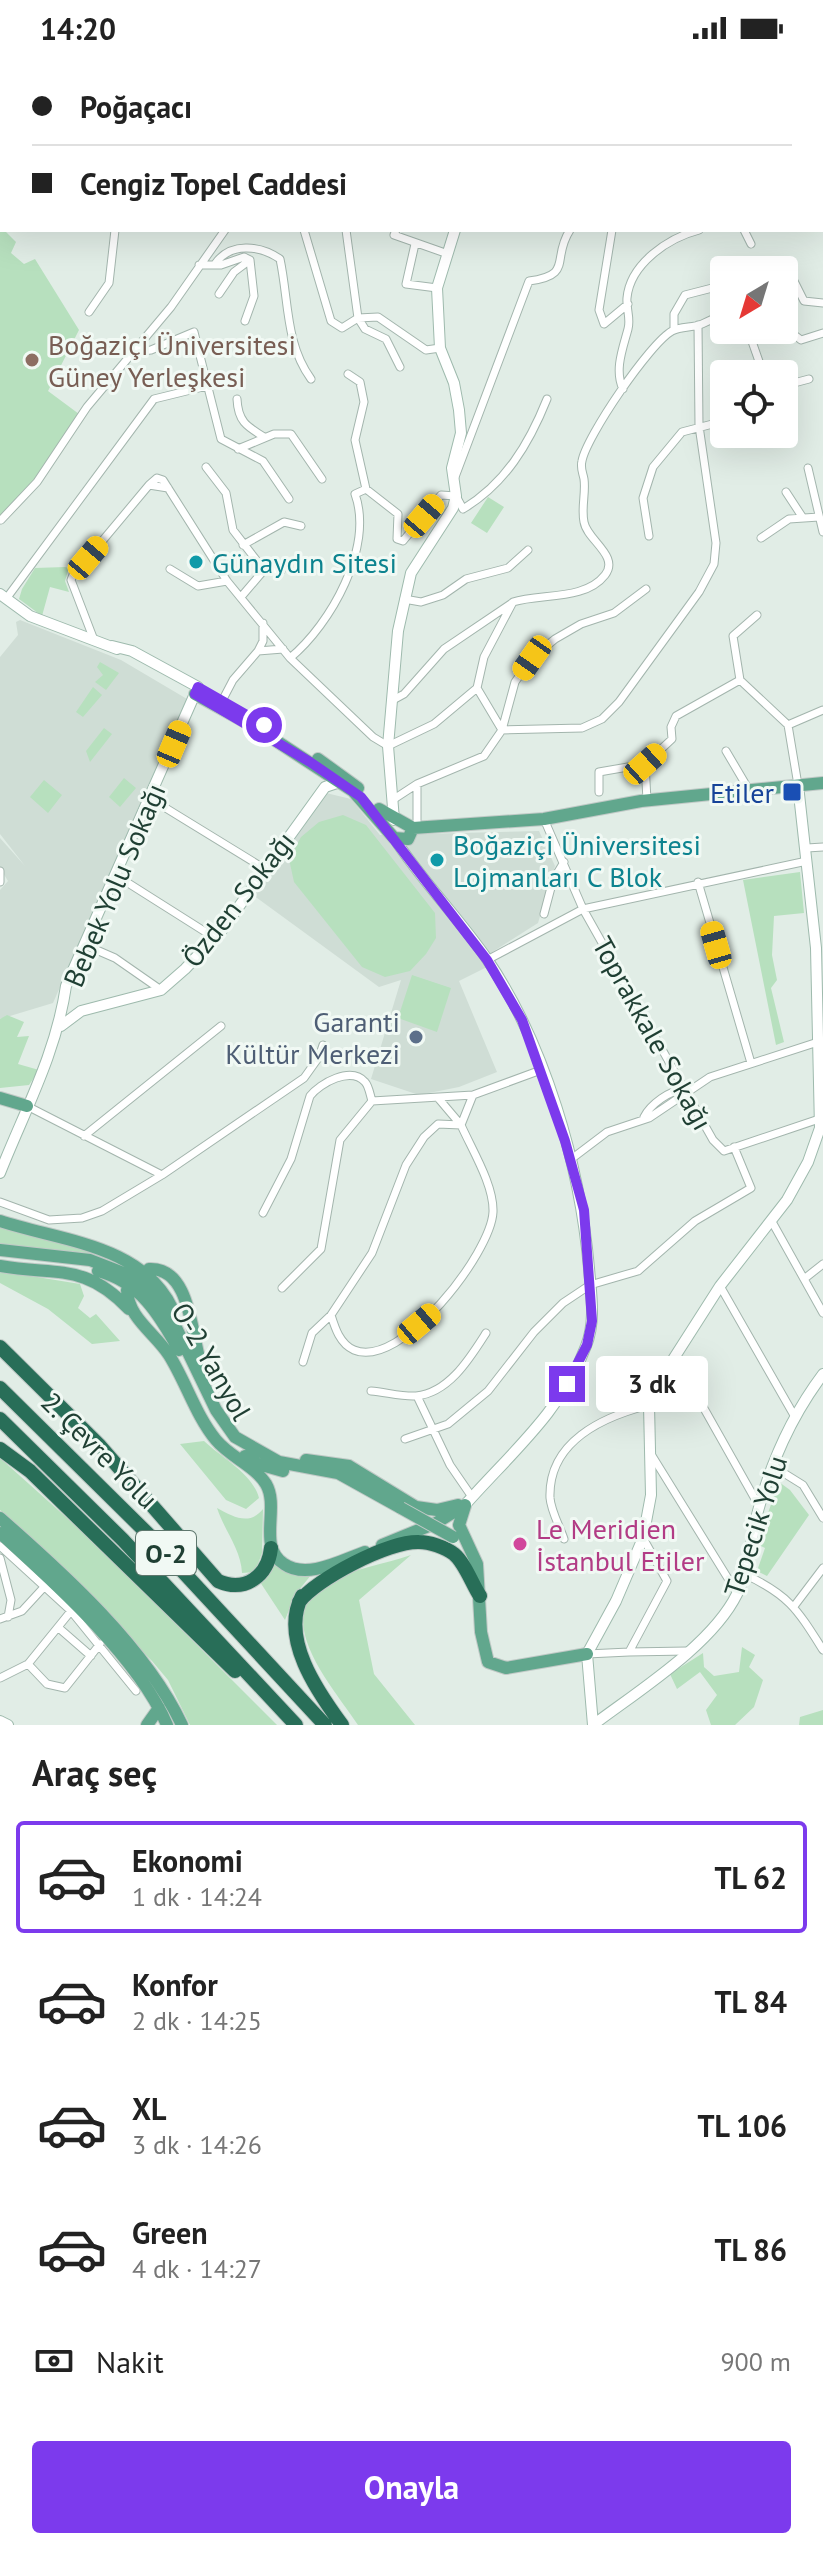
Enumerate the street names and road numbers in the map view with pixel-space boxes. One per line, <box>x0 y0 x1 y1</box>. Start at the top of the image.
street label: Bebek Yolu Sokağı <box>54 778 174 992</box>
street label: Özden Sokağı <box>173 823 303 975</box>
street label: Toprakkale Sokağı <box>585 930 721 1136</box>
street label: O-2 Yanyol <box>164 1296 260 1426</box>
street label: 2. Çevre Yolu <box>34 1384 166 1516</box>
street label: Tepecik Yolu <box>715 1451 795 1601</box>
road number: O-2 <box>136 1531 196 1575</box>

